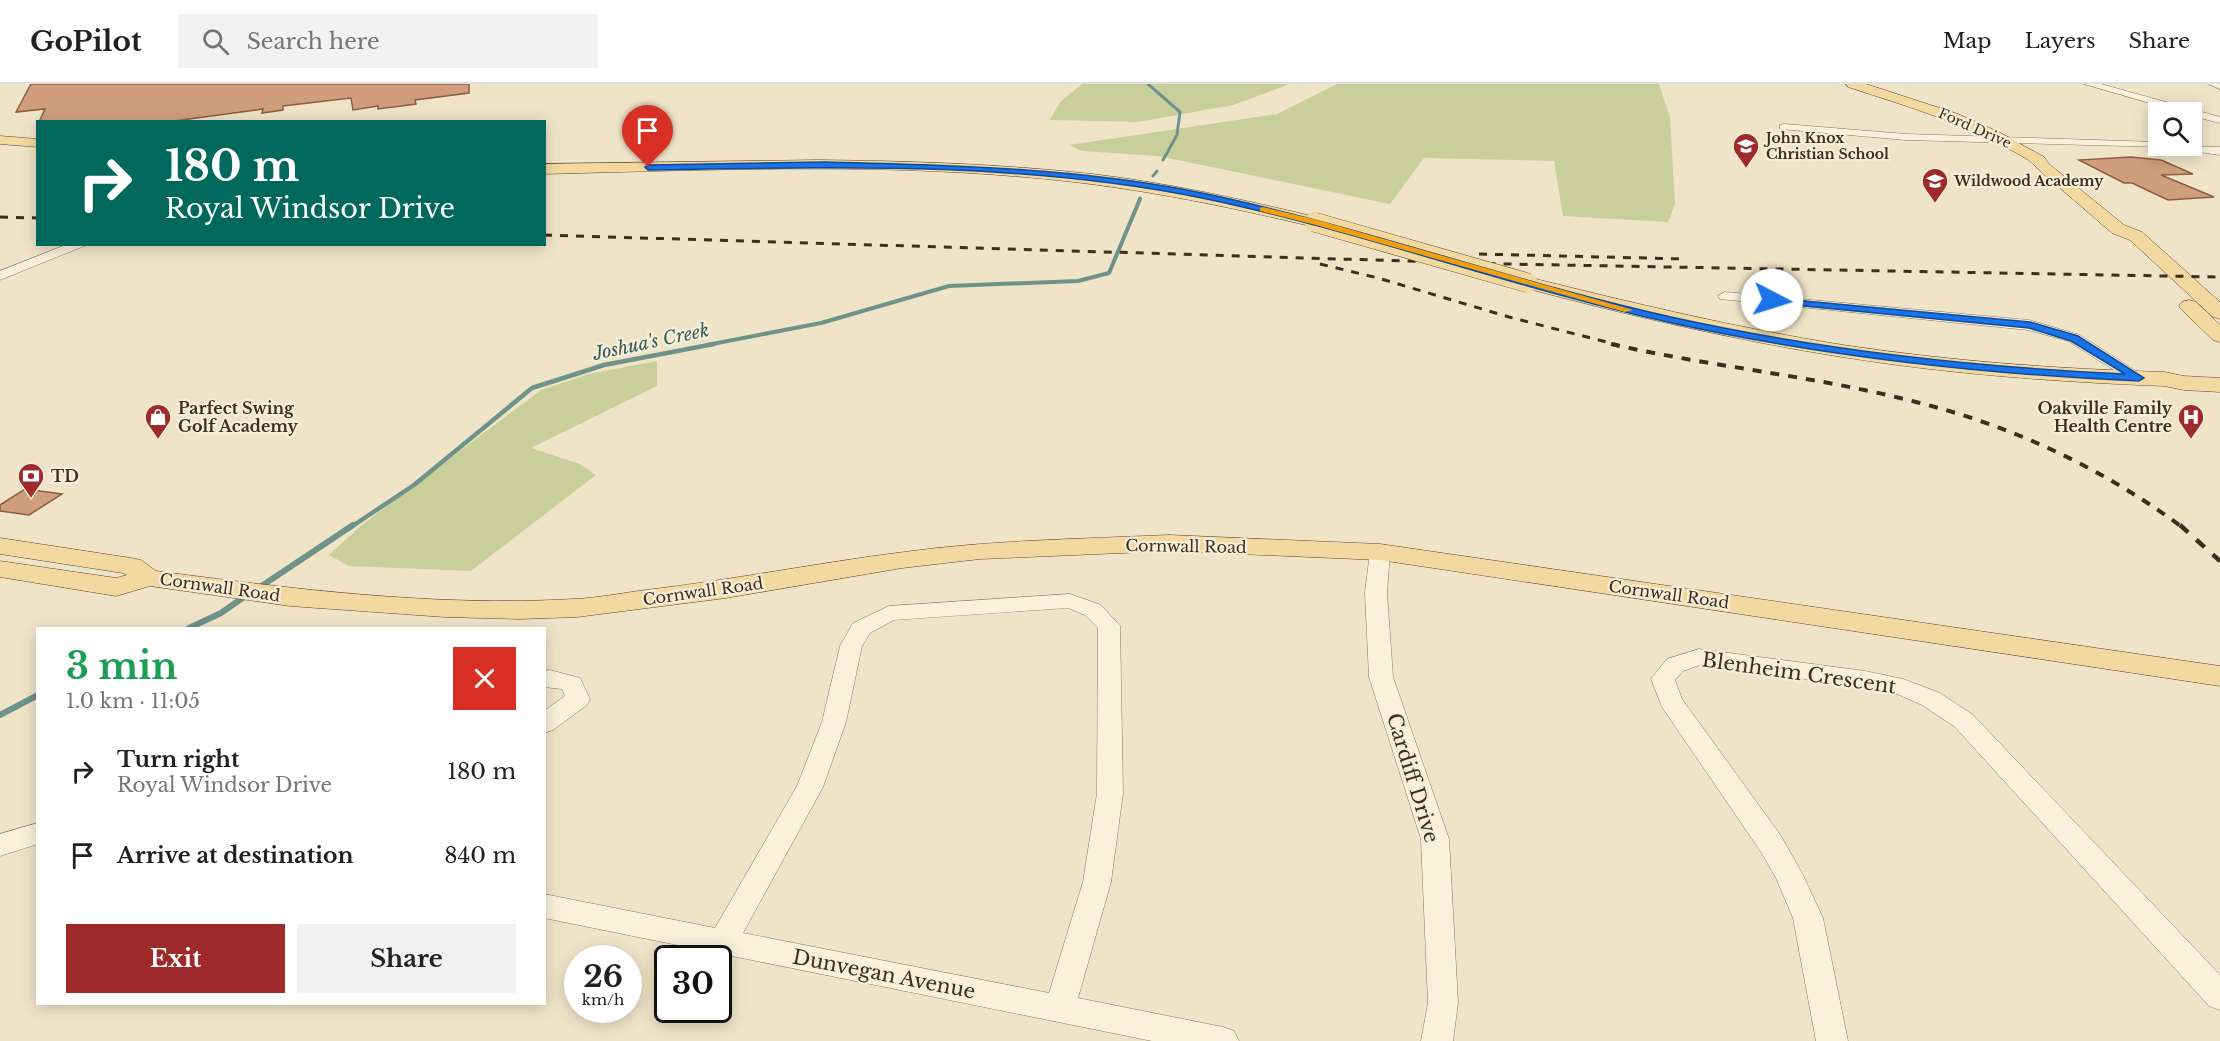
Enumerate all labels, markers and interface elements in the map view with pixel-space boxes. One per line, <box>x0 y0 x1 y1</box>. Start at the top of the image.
search box <box>178 14 598 68</box>
text: GoPilot <box>30 24 142 59</box>
icon: search <box>199 25 232 58</box>
text: Search here <box>247 28 380 55</box>
text: Map <box>1943 28 1992 54</box>
text: Layers <box>2025 28 2096 54</box>
text: Share <box>2129 28 2190 54</box>
map controls <box>2148 102 2202 156</box>
button: search <box>2148 102 2202 156</box>
street label: Ford Drive <box>1936 104 2014 152</box>
pin <box>622 105 673 167</box>
icon: arrive <box>631 114 664 147</box>
place label: John Knox Christian School <box>1763 129 1889 163</box>
school or university icon: John Knox Christian School <box>1731 131 1761 169</box>
text: 180 m <box>165 140 299 192</box>
icon: right <box>66 144 144 222</box>
school or university icon: Wildwood Academy <box>1920 166 1950 204</box>
place label: Wildwood Academy <box>1953 172 2104 190</box>
text: Royal Windsor Drive <box>165 192 455 225</box>
position arrow <box>1740 268 1804 332</box>
water label: Joshua's Creek <box>590 319 711 365</box>
place label: Parfect Swing Golf Academy <box>178 398 299 436</box>
place label: Oakville Family Health Centre <box>2037 398 2173 436</box>
shop icon: Parfect Swing Golf Academy <box>143 402 173 440</box>
hospital icon: Oakville Family Health Centre <box>2176 402 2206 440</box>
bank icon: TD <box>16 461 46 499</box>
place label: TD <box>51 466 79 486</box>
street label: Cornwall Road <box>1125 535 1247 557</box>
street label: Cornwall Road <box>158 569 282 605</box>
street label: Cornwall Road <box>641 573 765 609</box>
street label: Cornwall Road <box>1607 576 1731 612</box>
text: 3 min <box>66 644 178 689</box>
button: close <box>453 647 516 710</box>
street label: Blenheim Crescent <box>1700 647 1898 699</box>
text: 1.0 km · 11:05 <box>66 689 200 713</box>
street label: Cardiff Drive <box>1382 710 1444 846</box>
text: Turn right <box>117 746 239 773</box>
icon: right <box>66 755 99 788</box>
text: 180 m <box>447 758 516 785</box>
text: Royal Windsor Drive <box>117 773 332 797</box>
icon: arrive <box>66 839 99 872</box>
text: Arrive at destination <box>117 842 354 869</box>
text: 840 m <box>444 842 516 869</box>
button: Exit <box>66 924 285 993</box>
button: Share <box>297 924 516 993</box>
speed limit sign: 30 <box>654 945 732 1023</box>
street label: Dunvegan Avenue <box>791 945 977 1003</box>
text: 26 <box>583 958 623 995</box>
text: km/h <box>582 990 624 1009</box>

